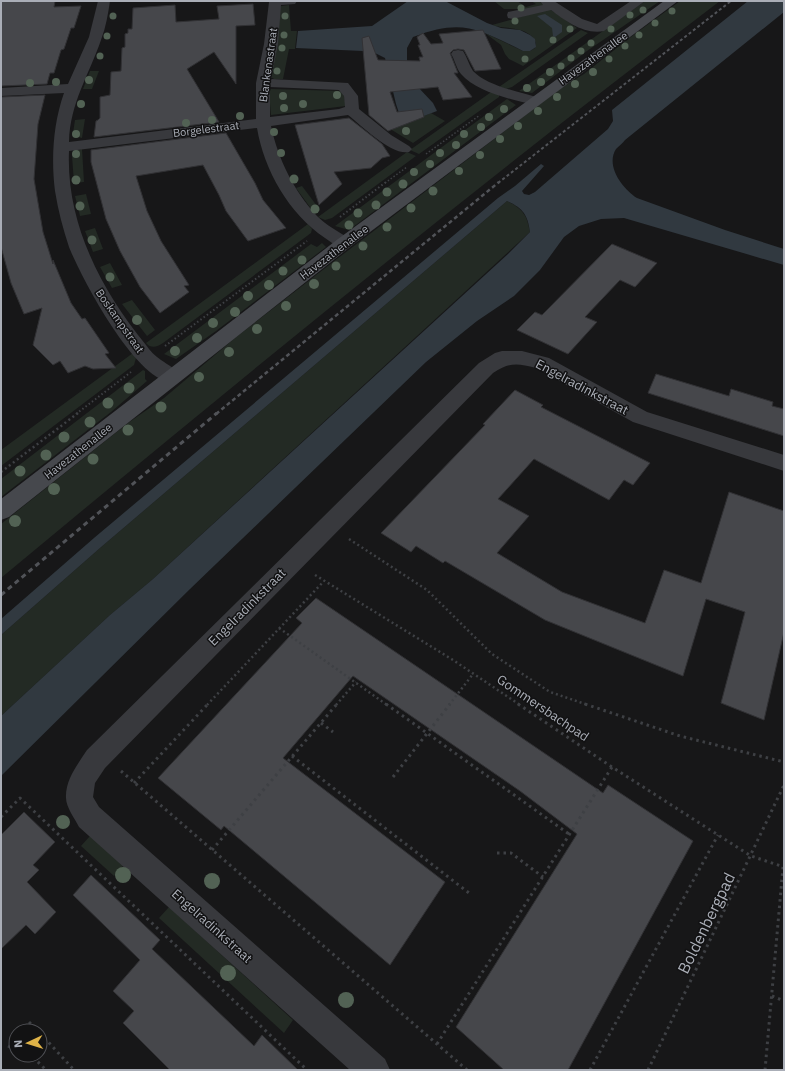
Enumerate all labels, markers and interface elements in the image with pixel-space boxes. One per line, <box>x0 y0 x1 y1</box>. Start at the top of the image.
street label: Blankenastraat <box>256 27 280 103</box>
street label: Havezathenallee <box>556 28 630 88</box>
street label: Borgelestraat <box>172 118 240 140</box>
street label: Havezathenallee <box>297 222 371 282</box>
street label: Boskampstraat <box>93 286 147 356</box>
street label: Engelradinkstraat <box>533 355 631 419</box>
street label: Havezathenallee <box>41 420 115 482</box>
street label: Engelradinkstraat <box>205 565 289 649</box>
street label: Gommersbachpad <box>494 671 592 745</box>
street label: Boldenbergpad <box>673 869 739 977</box>
street label: Engelradinkstraat <box>168 885 256 967</box>
north arrow <box>8 1023 48 1063</box>
text: N <box>11 1039 25 1048</box>

